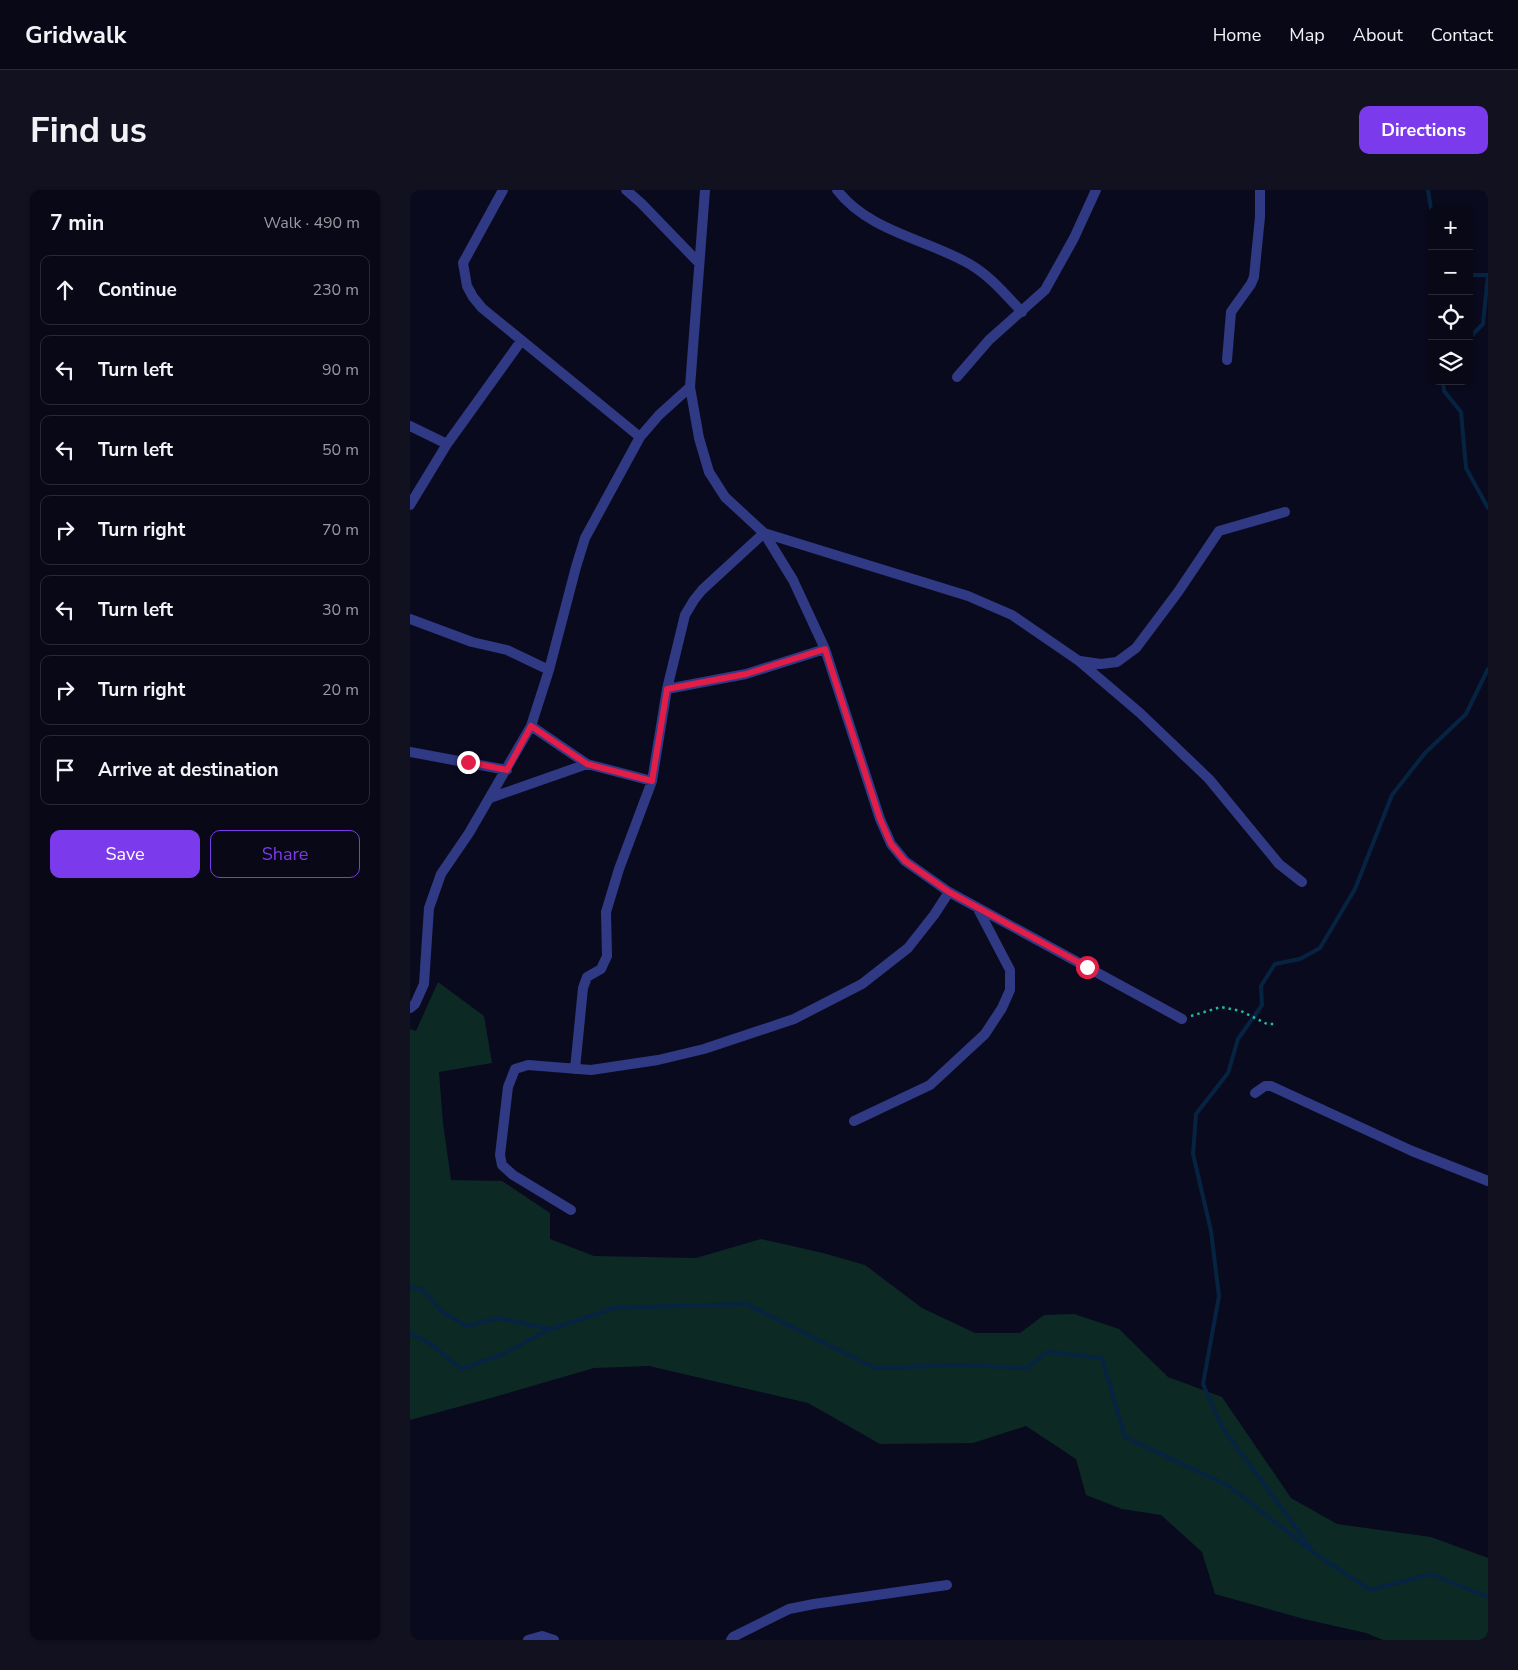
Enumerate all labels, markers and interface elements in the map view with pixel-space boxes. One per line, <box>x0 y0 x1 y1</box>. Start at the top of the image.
text: Gridwalk <box>25 19 126 51</box>
text: Home <box>1213 23 1261 47</box>
text: Map <box>1289 23 1325 47</box>
text: About <box>1353 23 1403 47</box>
text: Contact <box>1431 23 1493 47</box>
button: Directions <box>1359 106 1488 154</box>
text: Find us <box>30 107 147 154</box>
map controls <box>1428 205 1473 385</box>
button: + <box>1428 205 1473 250</box>
text: 7 min <box>50 209 104 237</box>
text: Walk · 490 m <box>264 212 360 234</box>
button: − <box>1428 250 1473 295</box>
icon: ahead <box>51 276 79 304</box>
text: Continue <box>98 277 177 303</box>
text: 230 m <box>312 279 359 301</box>
button: locate <box>1428 295 1473 340</box>
button: layers <box>1428 340 1473 385</box>
icon: left <box>51 356 79 384</box>
text: Turn left <box>98 357 173 383</box>
text: 90 m <box>322 359 359 381</box>
icon: left <box>51 436 79 464</box>
text: Turn left <box>98 437 173 463</box>
text: 50 m <box>322 439 359 461</box>
icon: right <box>51 516 79 544</box>
text: Turn right <box>98 517 185 543</box>
text: 70 m <box>322 519 359 541</box>
icon: left <box>51 596 79 624</box>
text: Turn left <box>98 597 173 623</box>
text: 30 m <box>322 599 359 621</box>
icon: right <box>51 676 79 704</box>
text: Turn right <box>98 677 185 703</box>
text: 20 m <box>322 679 359 701</box>
route end <box>457 751 480 774</box>
icon: arrive <box>51 756 79 784</box>
text: Arrive at destination <box>98 757 279 783</box>
button: Save <box>50 830 200 878</box>
button: Share <box>210 830 360 878</box>
route start <box>1076 956 1099 979</box>

